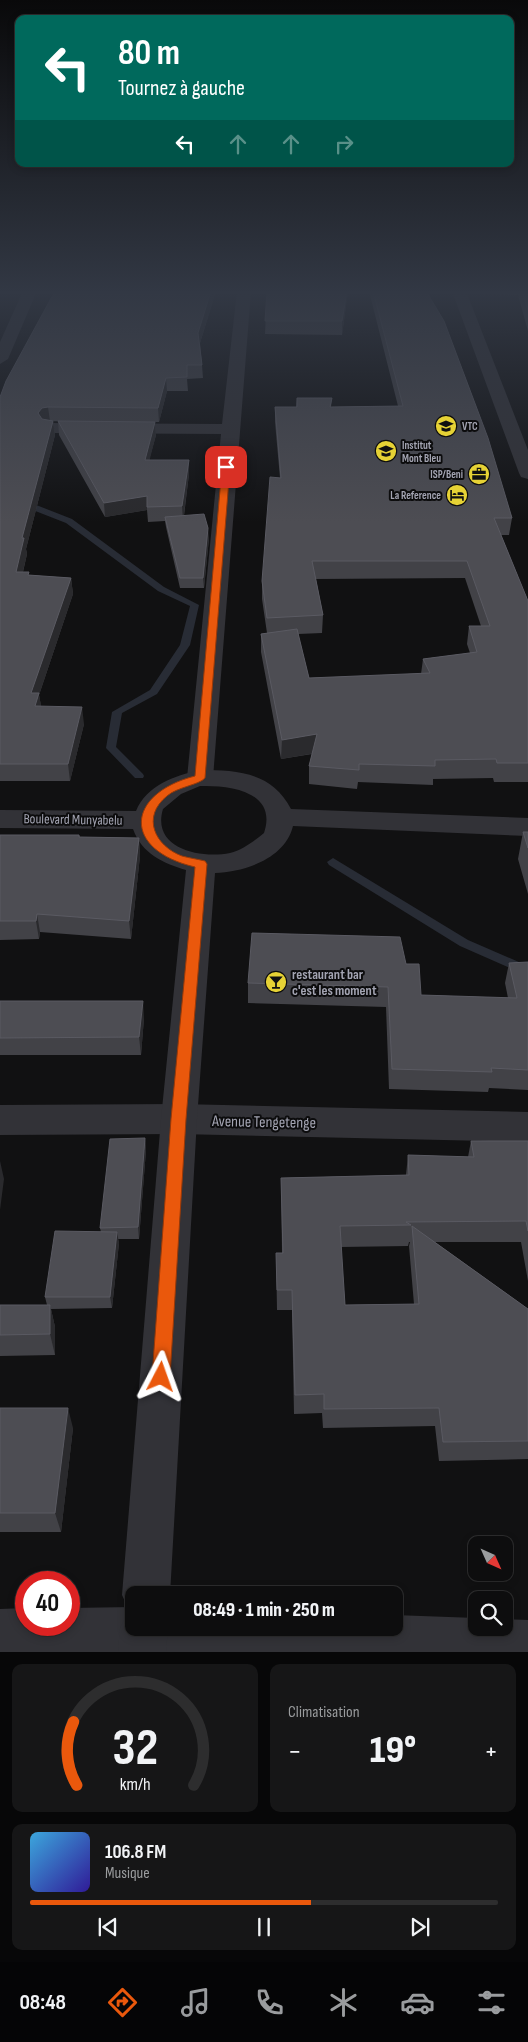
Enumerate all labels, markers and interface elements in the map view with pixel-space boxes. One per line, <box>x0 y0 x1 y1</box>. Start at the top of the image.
text: 80 m <box>118 32 180 75</box>
icon: left <box>35 35 100 100</box>
text: Tournez à gauche <box>118 75 245 102</box>
icon: left <box>171 130 199 158</box>
icon: ahead <box>224 130 252 158</box>
icon: ahead <box>277 130 305 158</box>
icon: right <box>330 130 358 158</box>
school or university icon: VTC <box>434 414 458 438</box>
place label: VTC <box>462 420 478 433</box>
school or university icon: Institut Mont Bleu <box>374 439 398 463</box>
place label: Institut Mont Bleu <box>402 439 441 465</box>
pin <box>205 446 247 488</box>
icon: arrive <box>212 453 240 481</box>
office icon: ISP/Beni <box>467 462 491 486</box>
place label: ISP/Beni <box>430 468 463 481</box>
hotel icon: La Reference <box>445 483 469 507</box>
place label: La Reference <box>390 489 441 502</box>
street label: Boulevard Munyabelu <box>23 810 123 829</box>
place label: restaurant bar c'est les moment <box>292 966 377 999</box>
bar icon: restaurant bar c'est les moment <box>264 970 288 994</box>
street label: Avenue Tengetenge <box>211 1112 316 1133</box>
position arrow <box>134 1350 186 1402</box>
north arrow <box>468 1536 512 1581</box>
map controls <box>468 1536 513 1636</box>
speed limit sign: 40 <box>15 1571 80 1636</box>
button: search <box>468 1591 513 1636</box>
text: 08:49 · 1 min · 250 m <box>193 1599 335 1622</box>
text: Climatisation <box>288 1703 360 1722</box>
text: 32 <box>112 1717 158 1780</box>
text: 19° <box>370 1728 416 1773</box>
text: − <box>288 1735 302 1768</box>
text: + <box>484 1735 498 1768</box>
text: km/h <box>120 1774 150 1795</box>
text: 106.8 FM <box>105 1841 166 1864</box>
text: Musique <box>105 1864 150 1883</box>
icon: previous <box>94 1913 122 1941</box>
icon: pause <box>250 1913 278 1941</box>
icon: next <box>406 1913 434 1941</box>
icon: directions <box>105 1985 140 2020</box>
icon: music <box>178 1985 213 2020</box>
icon: phone <box>252 1985 287 2020</box>
icon: climate <box>326 1985 361 2020</box>
icon: car <box>400 1985 435 2020</box>
icon: filters <box>474 1985 509 2020</box>
text: 08:48 <box>19 1989 66 2016</box>

